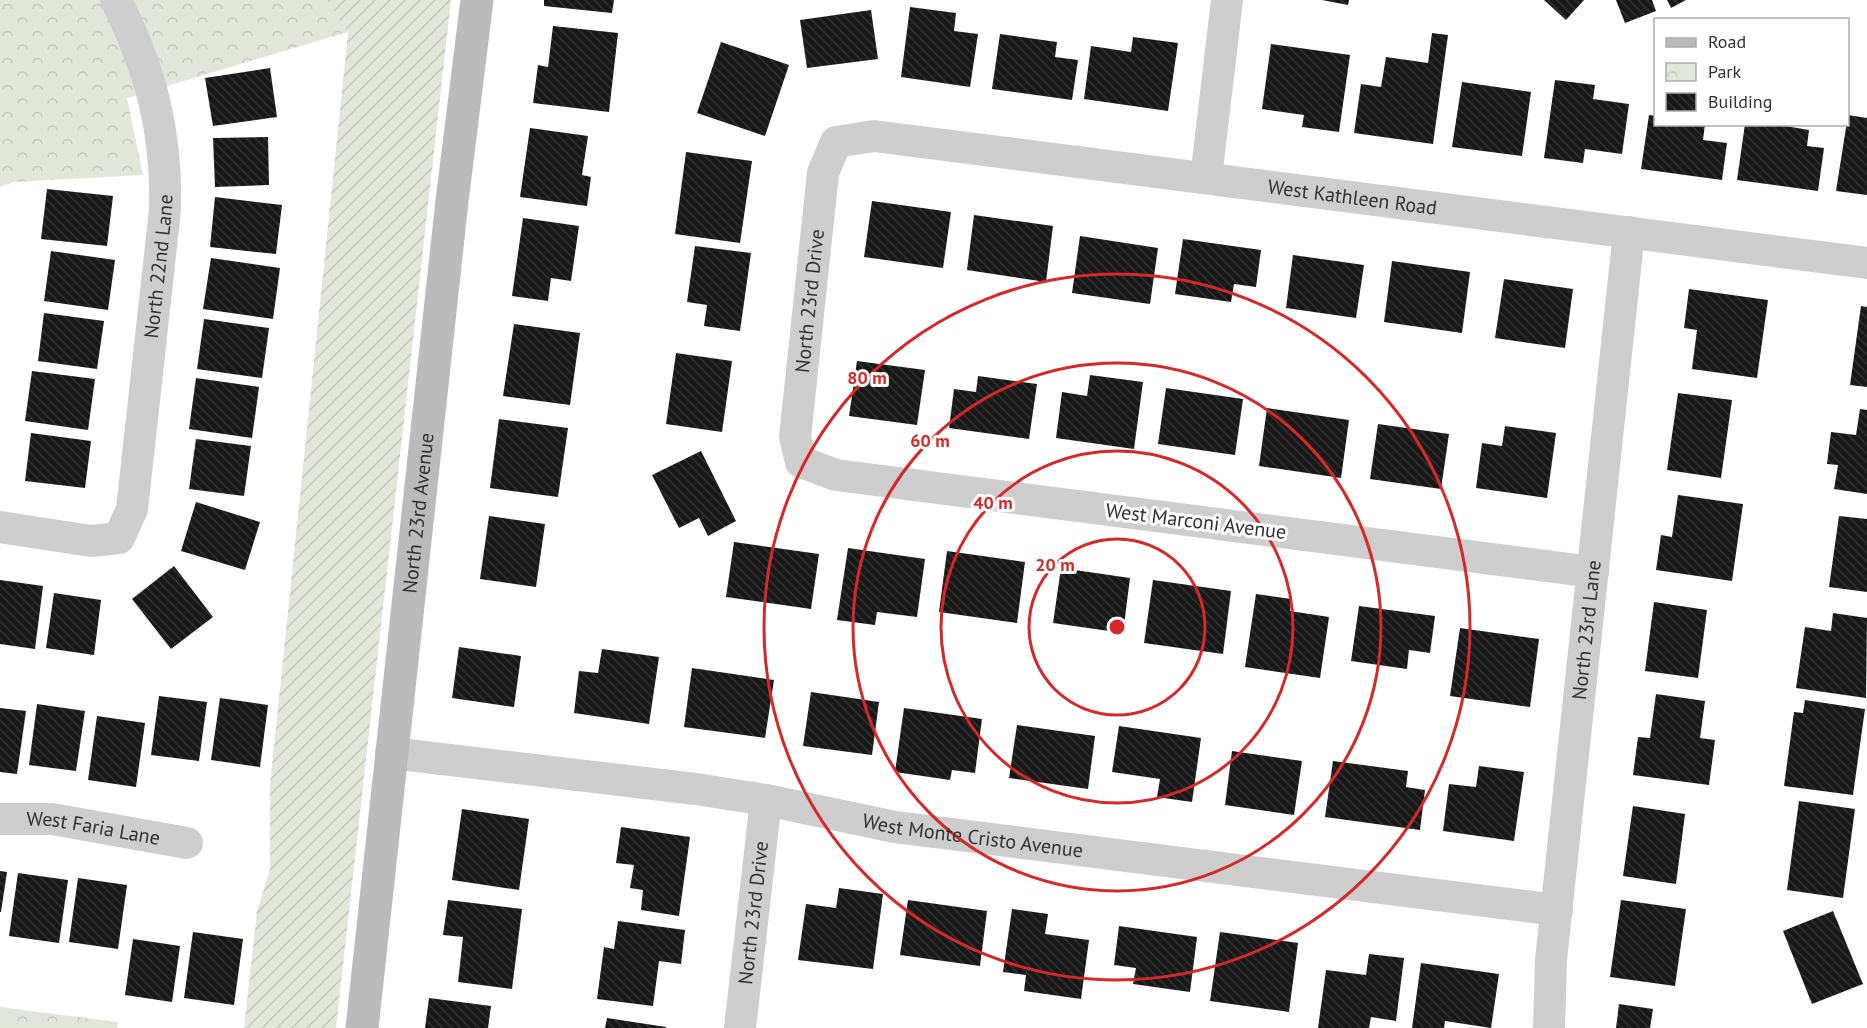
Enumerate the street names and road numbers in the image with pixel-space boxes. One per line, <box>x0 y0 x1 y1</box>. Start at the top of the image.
street label: West Kathleen Road <box>1266 173 1438 221</box>
street label: North 22nd Lane <box>138 194 179 340</box>
street label: North 23rd Drive <box>789 228 830 374</box>
street label: North 23rd Avenue <box>396 431 440 595</box>
street label: West Marconi Avenue <box>1104 497 1288 545</box>
street label: North 23rd Lane <box>1566 559 1607 701</box>
street label: West Faria Lane <box>26 806 162 851</box>
street label: West Monte Cristo Avenue <box>860 808 1084 863</box>
street label: North 23rd Drive <box>732 840 774 986</box>

